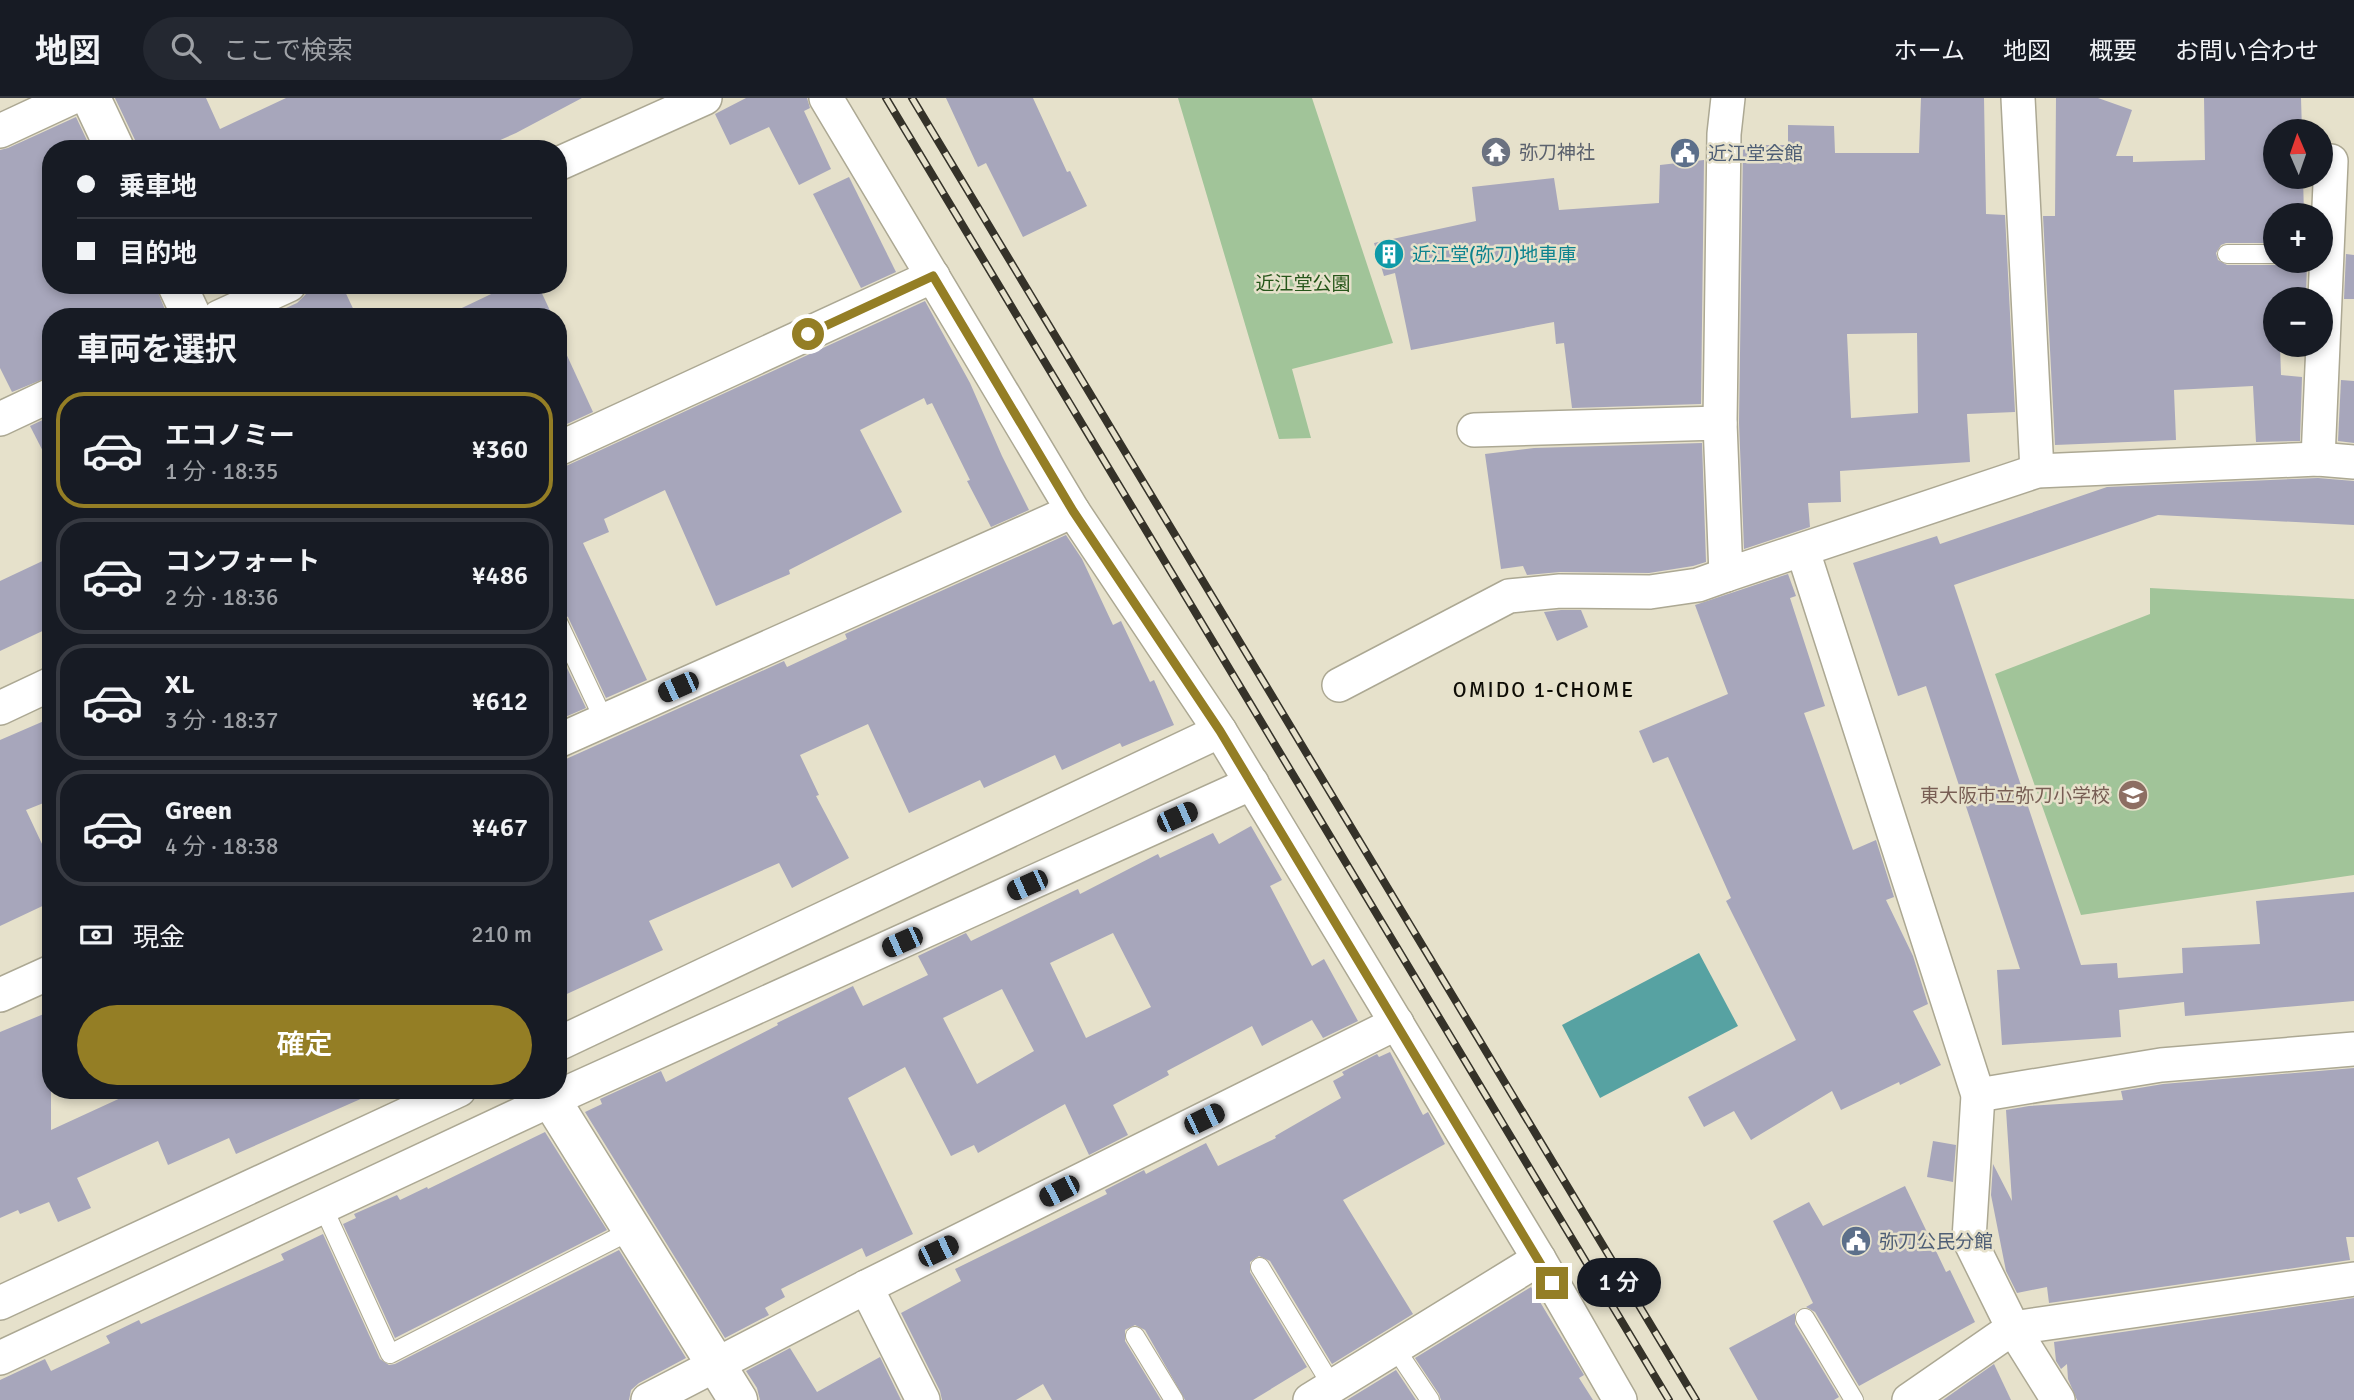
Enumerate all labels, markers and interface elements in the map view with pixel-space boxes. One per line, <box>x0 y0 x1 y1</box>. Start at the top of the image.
search box <box>143 17 633 80</box>
icon: search <box>167 29 205 67</box>
text: 地図 <box>35 31 101 72</box>
text: ここで検索 <box>223 35 353 67</box>
text: ホーム <box>1894 36 1965 66</box>
text: 地図 <box>2003 36 2051 66</box>
text: 概要 <box>2089 36 2137 66</box>
text: お問い合わせ <box>2175 36 2319 66</box>
north arrow <box>2263 119 2333 189</box>
map controls <box>2263 119 2333 357</box>
temple icon: 弥刀神社 <box>1479 135 1513 169</box>
public building icon: 近江堂会館 <box>1668 136 1702 170</box>
place label: 弥刀神社 <box>1519 141 1595 165</box>
place label: 近江堂会館 <box>1708 142 1803 166</box>
text: 乗車地 <box>119 171 197 203</box>
button: + <box>2263 203 2333 273</box>
building icon: 近江堂(弥刀)地車庫 <box>1372 237 1406 271</box>
text: 目的地 <box>119 238 197 270</box>
place label: 近江堂(弥刀)地車庫 <box>1412 243 1577 267</box>
park label: 近江堂公園 <box>1255 272 1351 296</box>
button: − <box>2263 287 2333 357</box>
route start <box>792 318 824 350</box>
text: 車両を選択 <box>77 330 237 369</box>
icon: car <box>81 419 144 482</box>
text: エコノミー <box>165 420 295 452</box>
text: ¥360 <box>472 434 528 466</box>
text: 1 分 · 18:35 <box>165 457 278 486</box>
icon: car <box>81 545 144 608</box>
text: コンフォート <box>165 546 320 578</box>
text: ¥486 <box>472 560 528 592</box>
text: 2 分 · 18:36 <box>165 583 278 612</box>
text: XL <box>165 669 195 701</box>
car <box>655 669 702 705</box>
icon: car <box>81 671 144 734</box>
district label: OMIDO 1-CHOME <box>1453 677 1635 703</box>
text: ¥612 <box>472 686 528 718</box>
text: 3 分 · 18:37 <box>165 706 278 735</box>
school or university icon: 東大阪市立弥刀小学校 <box>2116 778 2150 812</box>
place label: 東大阪市立弥刀小学校 <box>1920 784 2110 808</box>
text: Green <box>165 795 232 827</box>
icon: car <box>81 797 144 860</box>
car <box>1154 799 1201 835</box>
text: ¥467 <box>472 812 528 844</box>
text: 4 分 · 18:38 <box>165 832 278 861</box>
car <box>1004 867 1051 903</box>
icon: cash <box>77 916 115 954</box>
text: 210 m <box>471 920 532 949</box>
text: 現金 <box>133 922 185 954</box>
car <box>879 924 926 960</box>
button: 確定 <box>77 1005 532 1085</box>
car <box>1181 1100 1228 1138</box>
car <box>1036 1172 1083 1210</box>
public building icon: 弥刀公民分館 <box>1839 1224 1873 1258</box>
place label: 弥刀公民分館 <box>1879 1230 1993 1254</box>
car <box>915 1232 962 1270</box>
callout: 1 分 <box>1576 1258 1660 1308</box>
route end <box>1536 1267 1568 1299</box>
text: 1 分 <box>1599 1268 1639 1297</box>

